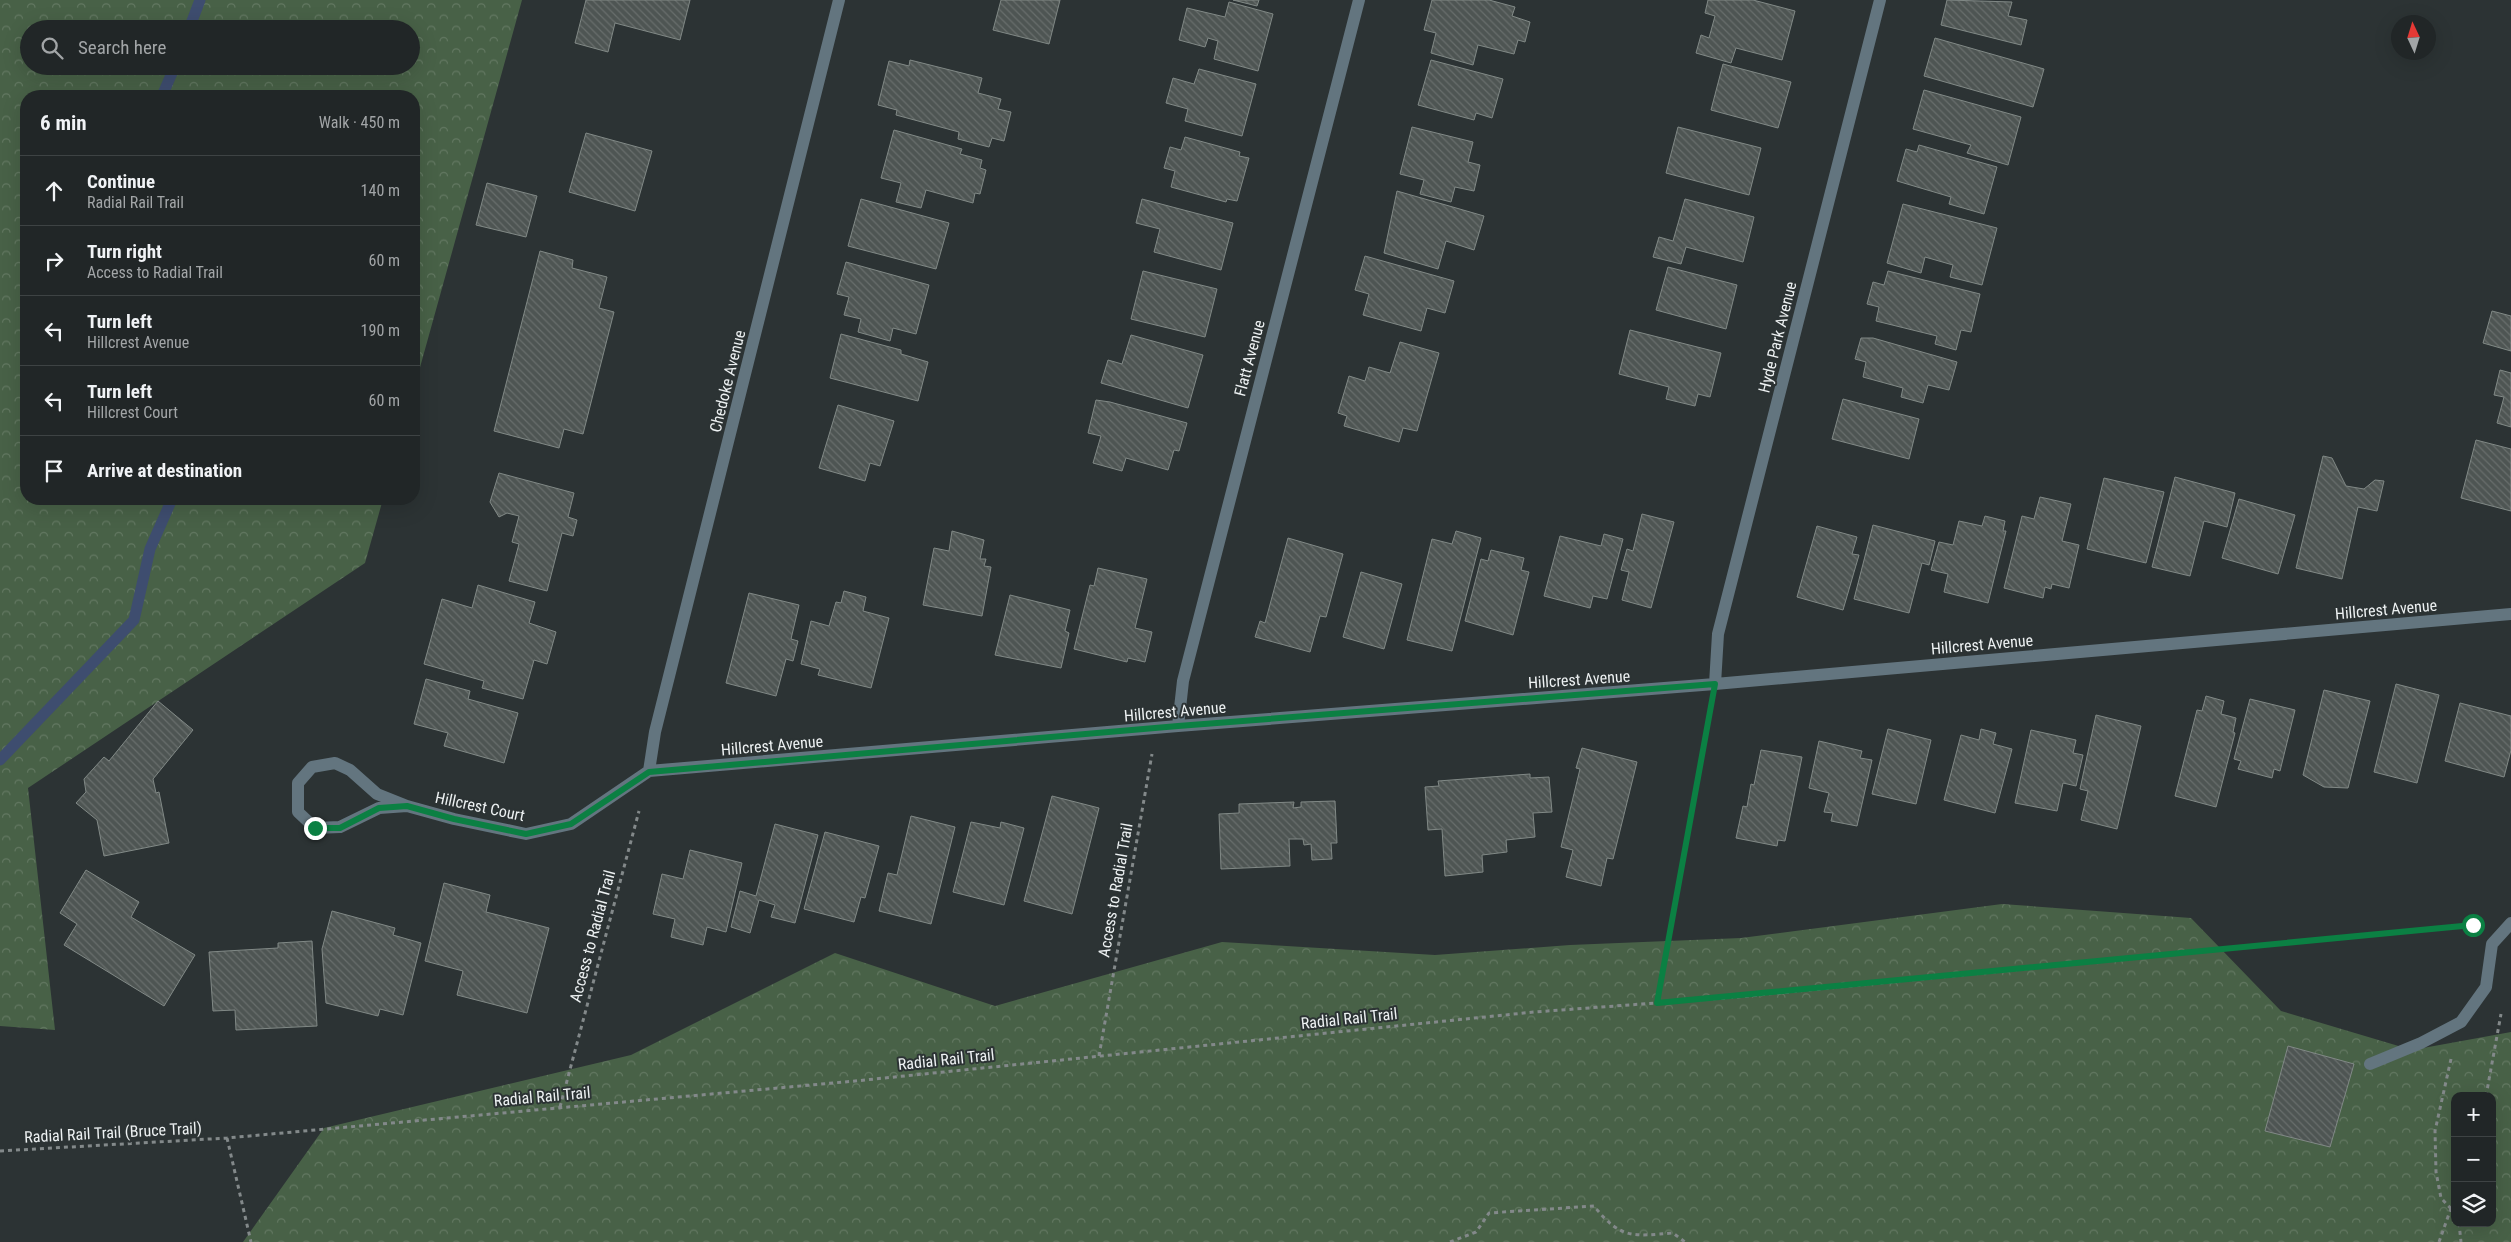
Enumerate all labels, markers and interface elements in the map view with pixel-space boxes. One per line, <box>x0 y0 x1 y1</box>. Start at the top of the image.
north arrow <box>2391 15 2436 60</box>
search box <box>20 20 420 75</box>
icon: search <box>38 34 66 62</box>
text: Search here <box>78 36 166 59</box>
text: 6 min <box>40 111 87 135</box>
text: Walk · 450 m <box>319 113 400 132</box>
text: Continue <box>87 170 155 193</box>
icon: ahead <box>40 177 68 205</box>
text: 140 m <box>361 181 400 200</box>
text: Radial Rail Trail <box>87 193 184 212</box>
text: Turn right <box>87 240 162 263</box>
icon: right <box>40 247 68 275</box>
text: 60 m <box>368 251 400 270</box>
text: Access to Radial Trail <box>87 263 223 282</box>
street label: Hyde Park Avenue <box>1754 280 1800 395</box>
text: Turn left <box>87 310 152 333</box>
icon: left <box>40 317 68 345</box>
street label: Flatt Avenue <box>1230 318 1269 398</box>
text: 190 m <box>361 321 400 340</box>
street label: Chedoke Avenue <box>706 328 749 434</box>
text: Hillcrest Avenue <box>87 333 189 352</box>
text: Turn left <box>87 380 152 403</box>
icon: left <box>40 387 68 415</box>
text: 60 m <box>368 391 400 410</box>
text: Hillcrest Court <box>87 403 178 422</box>
icon: arrive <box>40 457 68 485</box>
text: Arrive at destination <box>87 459 242 482</box>
street label: Hillcrest Avenue <box>2334 596 2438 623</box>
street label: Hillcrest Avenue <box>1930 631 2034 658</box>
street label: Hillcrest Avenue <box>1527 666 1631 693</box>
street label: Hillcrest Avenue <box>1123 698 1227 725</box>
street label: Hillcrest Avenue <box>720 732 824 759</box>
street label: Hillcrest Court <box>433 788 527 825</box>
route end <box>304 817 327 840</box>
street label: Access to Radial Trail <box>1094 822 1137 959</box>
street label: Access to Radial Trail <box>566 868 619 1004</box>
route start <box>2462 914 2485 937</box>
street label: Radial Rail Trail <box>1300 1004 1398 1033</box>
street label: Radial Rail Trail <box>897 1045 995 1074</box>
street label: Radial Rail Trail <box>493 1083 591 1110</box>
map controls <box>2451 1092 2496 1227</box>
button: + <box>2451 1092 2496 1137</box>
street label: Radial Rail Trail (Bruce Trail) <box>24 1118 202 1147</box>
button: − <box>2451 1137 2496 1182</box>
button: layers <box>2451 1182 2496 1227</box>

